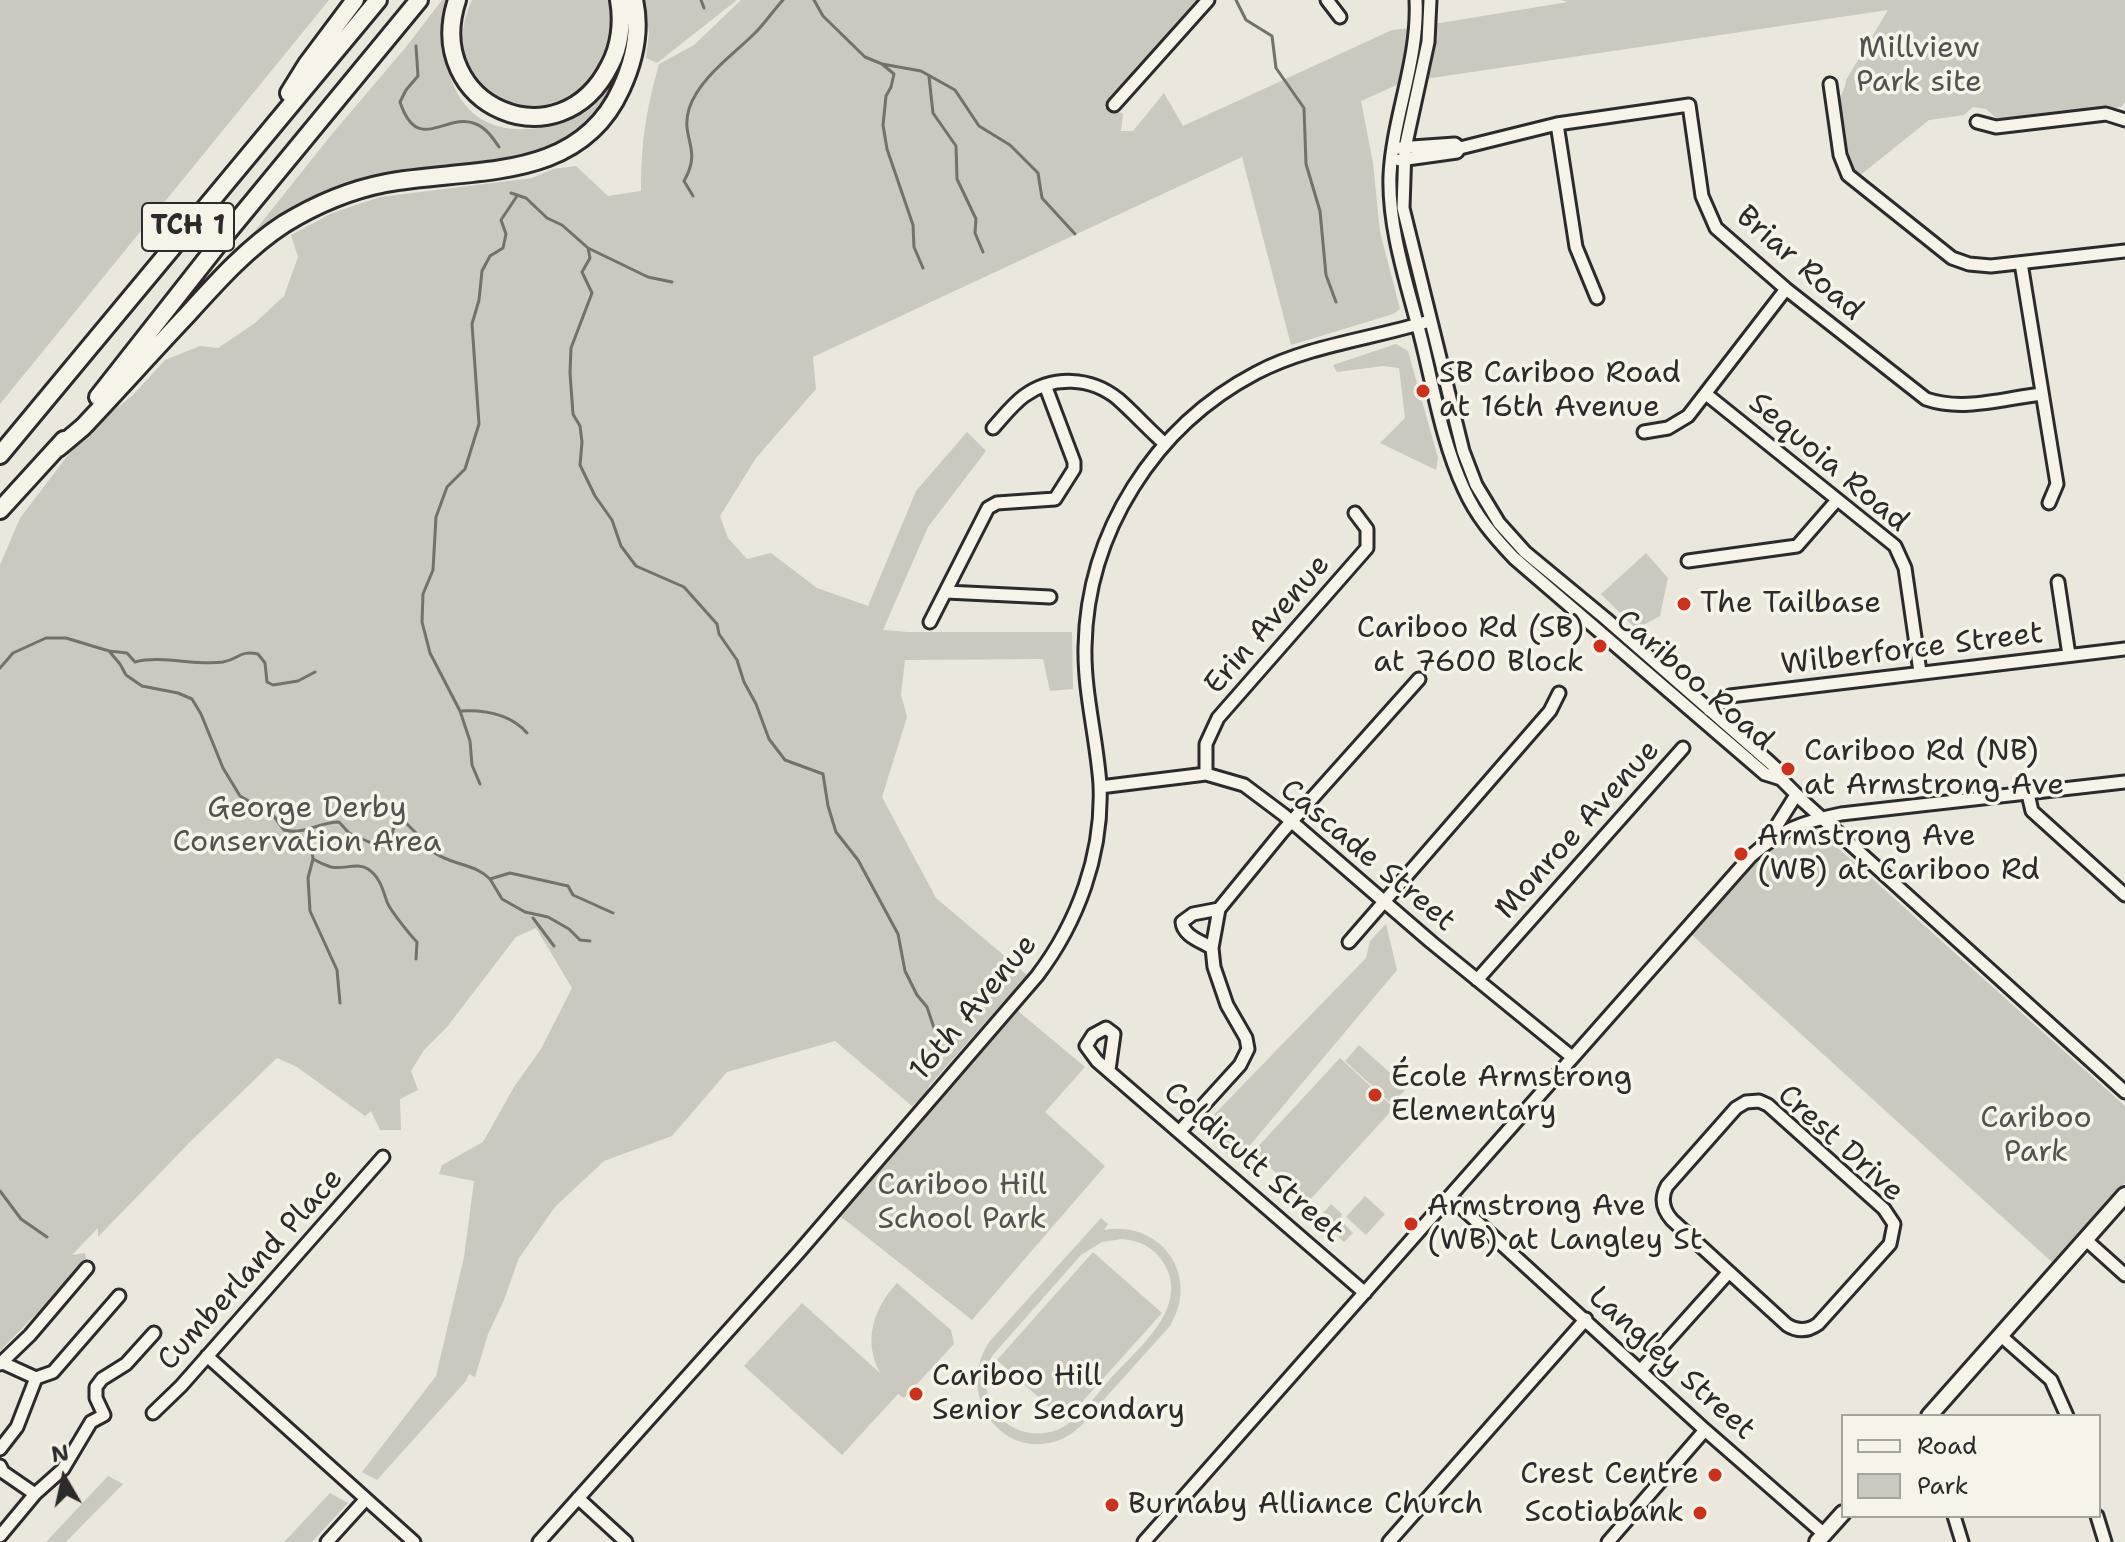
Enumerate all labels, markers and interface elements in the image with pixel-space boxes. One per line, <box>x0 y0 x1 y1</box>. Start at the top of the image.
park label: Millview Park site <box>1856 31 1982 102</box>
street label: Briar Road <box>1728 199 1870 329</box>
road number: TCH 1 <box>142 203 234 251</box>
place label: SB Cariboo Road at 16th Avenue <box>1439 356 1681 426</box>
marker: SB Cariboo Road at 16th Avenue <box>1414 382 1432 400</box>
street label: Sequoia Road <box>1741 386 1915 540</box>
street label: Erin Avenue <box>1198 548 1338 702</box>
place label: The Tailbase <box>1700 586 1881 622</box>
marker: The Tailbase <box>1675 595 1693 613</box>
street label: Cariboo Road <box>1608 603 1780 759</box>
place label: Cariboo Rd (SB) at 7600 Block <box>1357 611 1584 682</box>
street label: Wilberforce Street <box>1779 616 2045 684</box>
marker: Cariboo Rd (SB) at 7600 Block <box>1591 637 1609 655</box>
street label: Monroe Avenue <box>1488 733 1668 927</box>
place label: Cariboo Rd (NB) at Armstrong Ave <box>1804 734 2064 804</box>
marker: Cariboo Rd (NB) at Armstrong Ave <box>1779 760 1797 778</box>
street label: Cascade Street <box>1272 772 1462 940</box>
park label: George Derby Conservation Area <box>172 791 442 862</box>
place label: Armstrong Ave (WB) at Cariboo Rd <box>1757 819 2040 890</box>
marker: Armstrong Ave (WB) at Cariboo Rd <box>1732 845 1750 863</box>
street label: 16th Avenue <box>903 928 1045 1088</box>
place label: École Armstrong Elementary <box>1391 1060 1632 1130</box>
street label: Coldicutt Street <box>1156 1075 1350 1251</box>
street label: Crest Drive <box>1769 1078 1911 1210</box>
marker: École Armstrong Elementary <box>1366 1086 1384 1104</box>
park label: Cariboo Park <box>1980 1101 2092 1172</box>
street label: Cumberland Place <box>151 1161 351 1379</box>
park label: Cariboo Hill School Park <box>877 1168 1047 1238</box>
place label: Armstrong Ave (WB) at Langley St <box>1427 1189 1703 1260</box>
marker: Armstrong Ave (WB) at Langley St <box>1402 1215 1420 1233</box>
street label: Langley Street <box>1580 1280 1762 1448</box>
place label: Cariboo Hill Senior Secondary <box>932 1359 1185 1430</box>
marker: Cariboo Hill Senior Secondary <box>907 1385 925 1403</box>
legend <box>1841 1414 2101 1518</box>
text: Road <box>1917 1430 1977 1462</box>
north arrow <box>24 1438 104 1518</box>
text: N <box>49 1438 71 1469</box>
place label: Crest Centre <box>1520 1457 1699 1493</box>
marker: Crest Centre <box>1706 1466 1724 1484</box>
text: Park <box>1917 1470 1969 1502</box>
place label: Burnaby Alliance Church <box>1128 1487 1483 1523</box>
place label: Scotiabank <box>1525 1495 1684 1531</box>
marker: Burnaby Alliance Church <box>1103 1496 1121 1514</box>
marker: Scotiabank <box>1691 1504 1709 1522</box>

